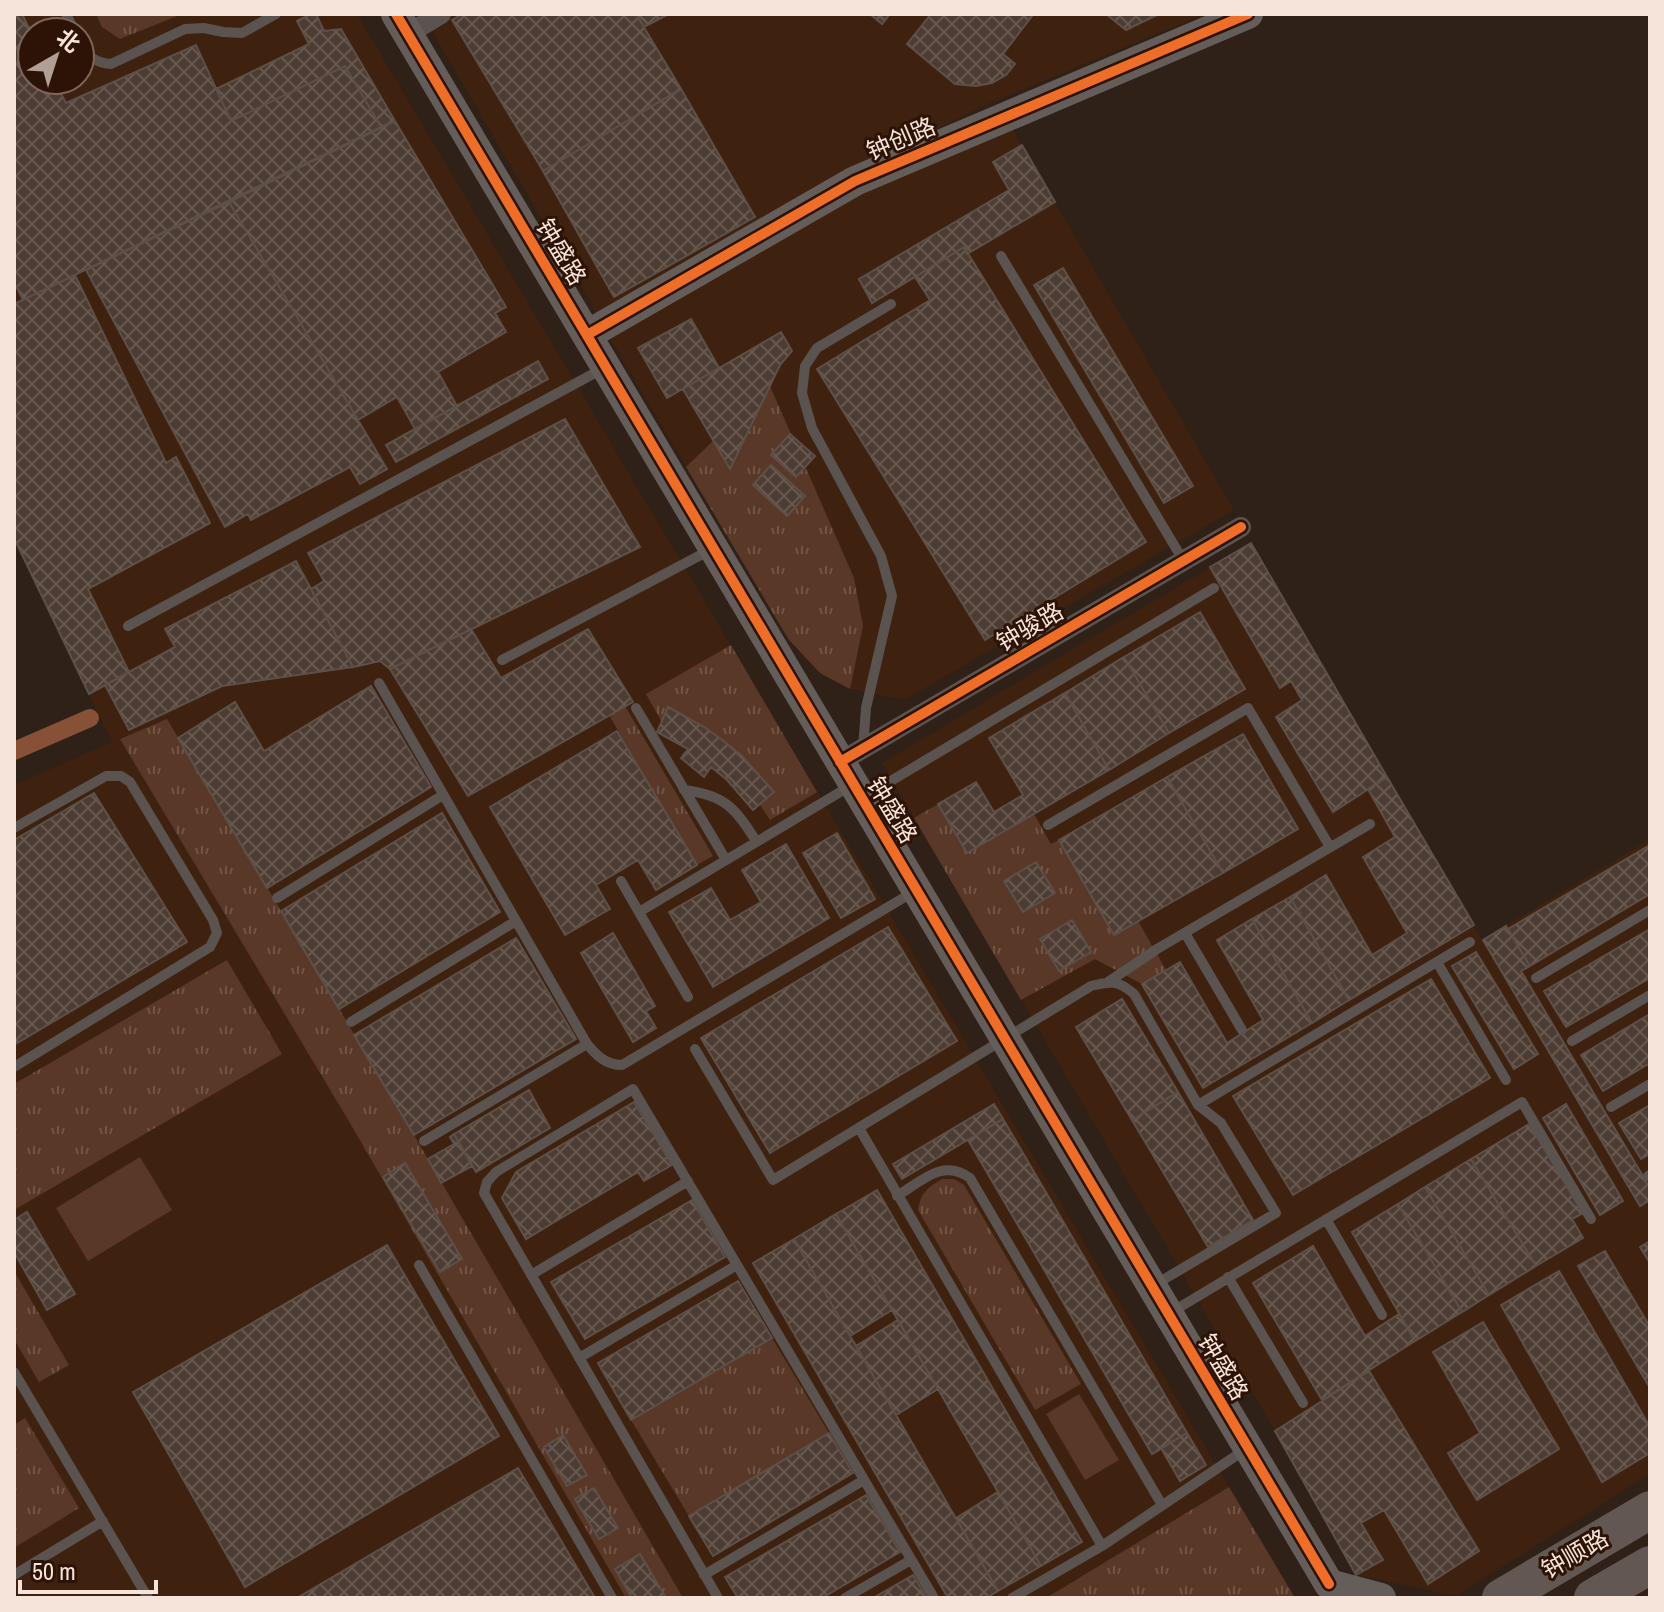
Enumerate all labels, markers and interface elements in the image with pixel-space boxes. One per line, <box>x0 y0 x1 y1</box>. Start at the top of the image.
north arrow <box>16 16 96 96</box>
text: 北 <box>51 22 87 59</box>
street label: 钟创路 <box>861 109 940 167</box>
street label: 钟盛路 <box>530 212 594 291</box>
street label: 钟骏路 <box>990 594 1069 658</box>
street label: 钟盛路 <box>861 770 925 849</box>
street label: 钟盛路 <box>1192 1327 1256 1406</box>
street label: 钟顺路 <box>1535 1521 1614 1585</box>
scale bar <box>20 1544 156 1594</box>
text: 50 m <box>32 1555 76 1587</box>

